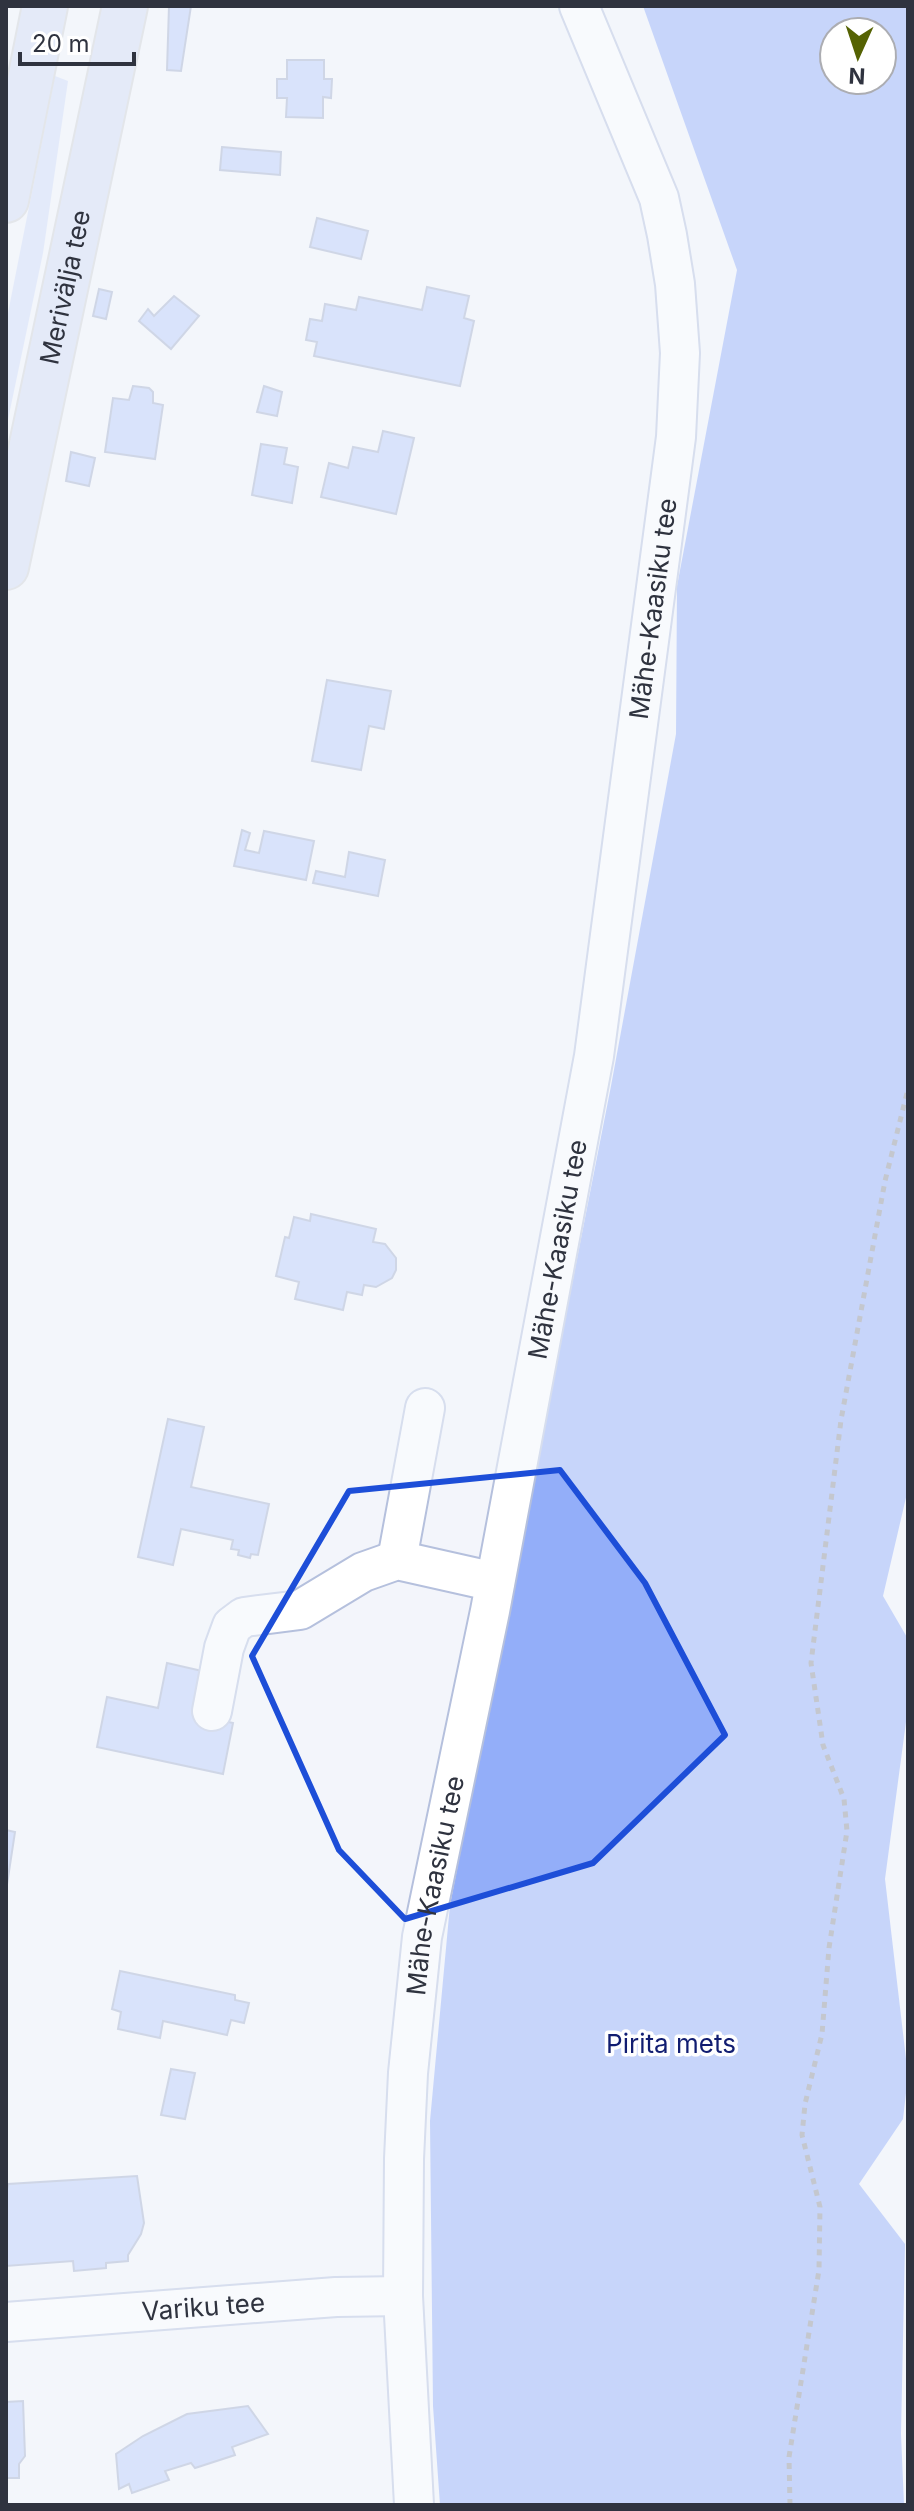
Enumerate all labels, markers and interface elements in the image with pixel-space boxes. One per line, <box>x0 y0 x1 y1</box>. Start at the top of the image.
scale bar <box>20 16 134 66</box>
north arrow <box>818 16 898 96</box>
text: 20 m <box>32 29 90 58</box>
text: N <box>848 63 866 89</box>
street label: Merivälja tee <box>33 207 96 367</box>
street label: Mähe-Kaasiku tee <box>623 496 683 721</box>
street label: Mähe-Kaasiku tee <box>522 1137 593 1362</box>
street label: Mähe-Kaasiku tee <box>400 1773 470 1997</box>
park label: Pirita mets <box>606 2028 736 2059</box>
street label: Variku tee <box>141 2286 266 2327</box>

